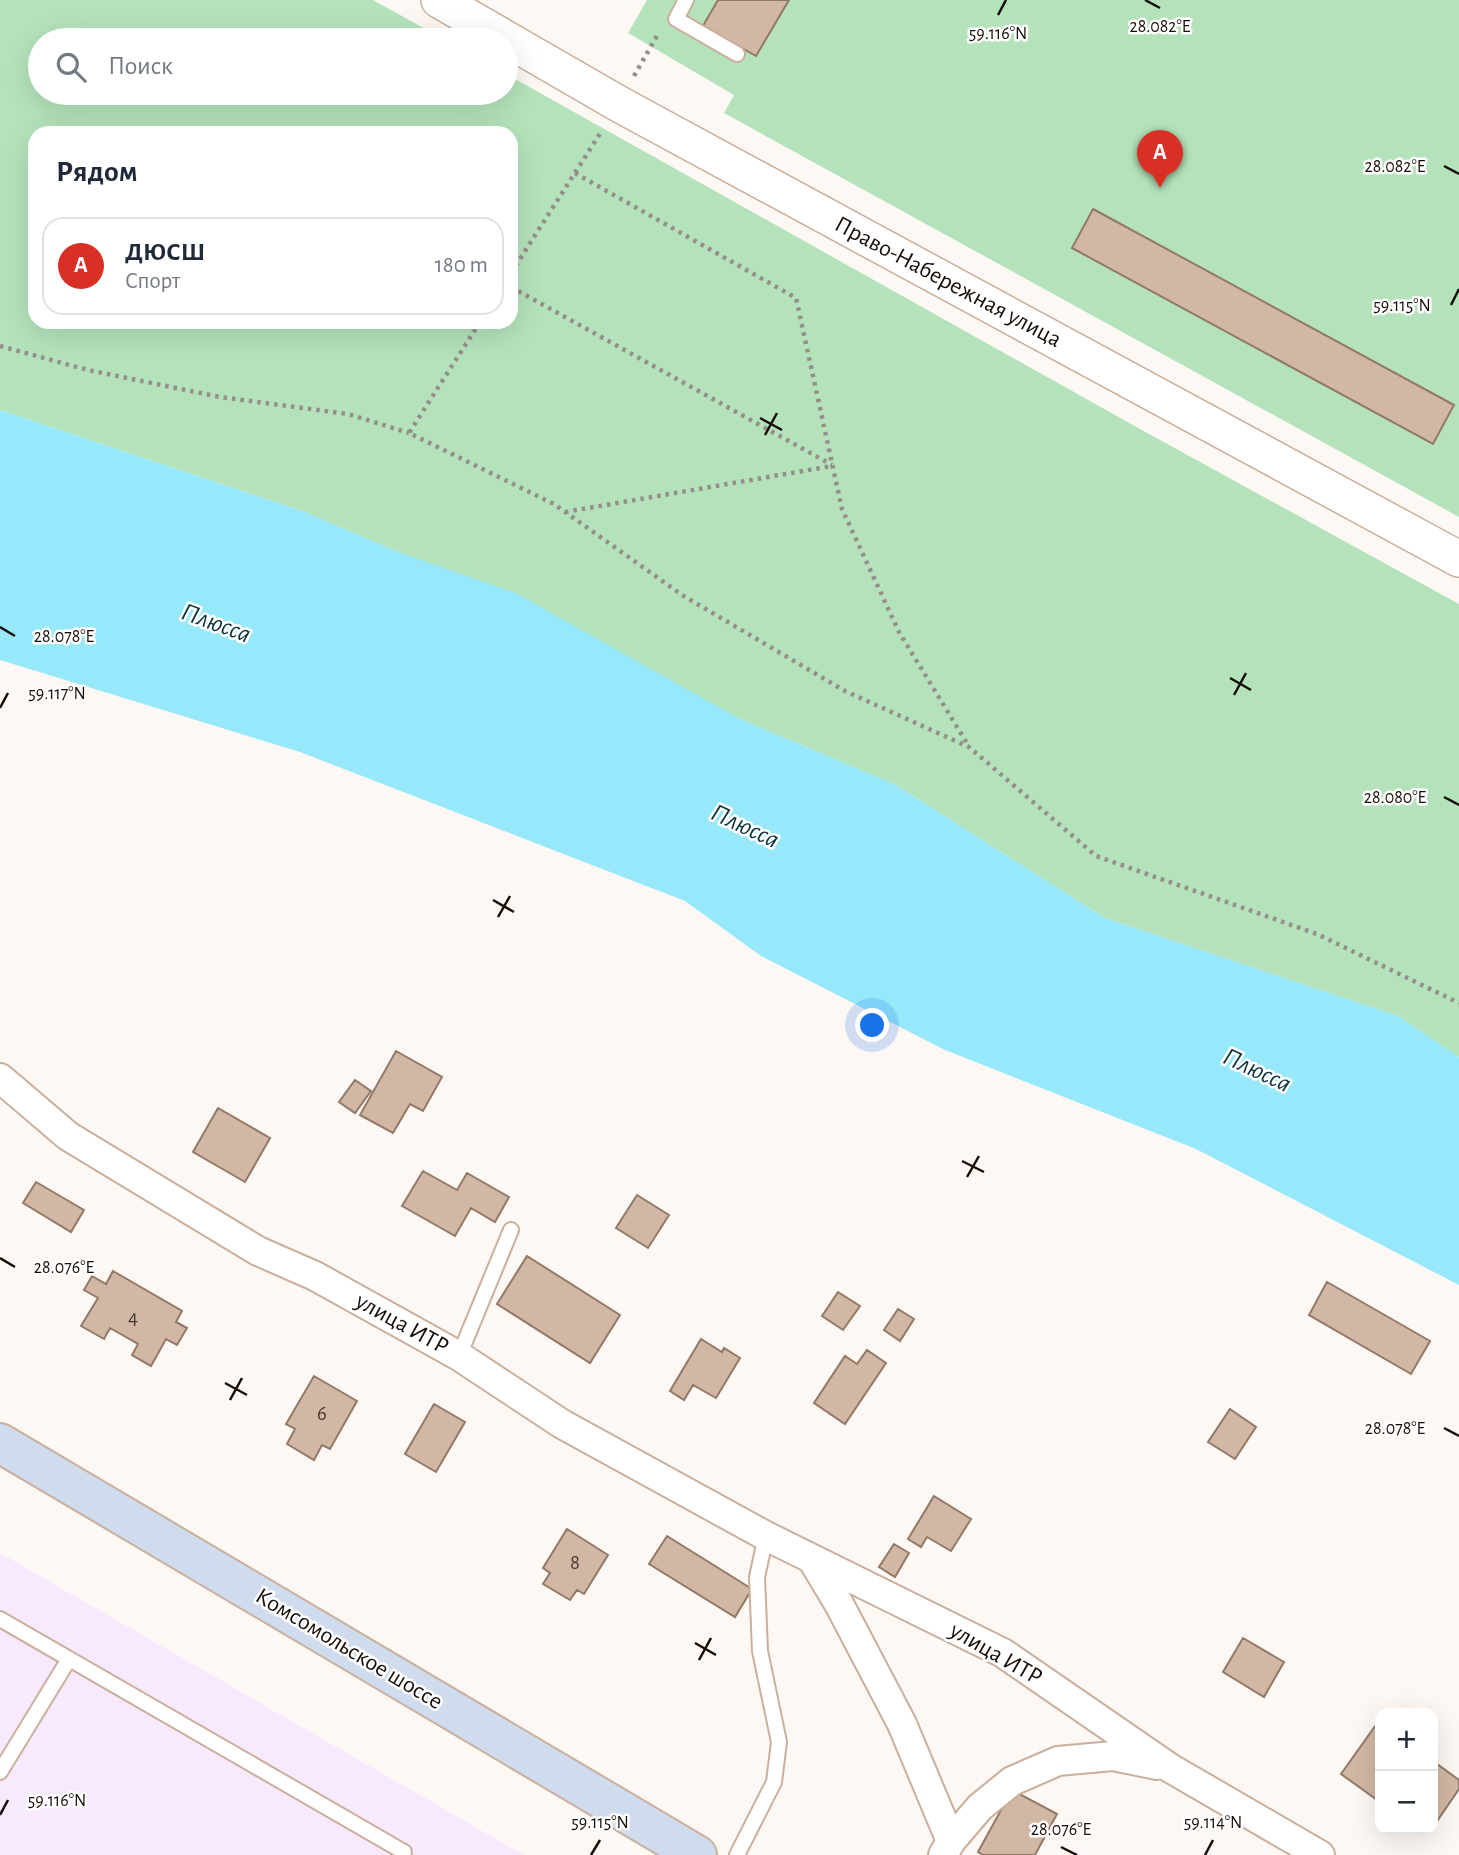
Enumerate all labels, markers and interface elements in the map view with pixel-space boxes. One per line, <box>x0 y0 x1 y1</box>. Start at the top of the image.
text: 28.082°E <box>1129 18 1191 36</box>
text: 59.116°N <box>969 25 1027 43</box>
search box <box>28 28 518 105</box>
icon: search <box>52 48 90 86</box>
text: Поиск <box>108 53 173 79</box>
pin: A <box>1137 130 1183 188</box>
text: Рядом <box>56 157 138 187</box>
text: 28.082°E <box>1364 158 1426 176</box>
street label: Право-Набережная улица <box>831 212 1065 352</box>
text: ДЮСШ <box>125 239 205 265</box>
text: A <box>74 254 88 277</box>
text: 180 m <box>435 254 488 277</box>
text: Спорт <box>125 270 180 293</box>
text: 59.115°N <box>1373 297 1431 315</box>
water label: Плюсса <box>178 599 254 647</box>
text: 28.078°E <box>34 628 94 646</box>
text: 59.117°N <box>28 685 86 703</box>
text: 28.080°E <box>1364 789 1426 807</box>
water label: Плюсса <box>707 799 783 853</box>
your location <box>855 1008 889 1042</box>
water label: Плюсса <box>1219 1043 1295 1097</box>
text: 28.076°E <box>34 1259 94 1277</box>
street label: улица ИТР <box>351 1288 452 1359</box>
house number: 4 <box>128 1307 138 1328</box>
house number: 6 <box>317 1403 327 1424</box>
text: 28.078°E <box>1365 1420 1425 1438</box>
house number: 8 <box>570 1552 580 1573</box>
street label: Комсомольское шоссе <box>251 1584 447 1714</box>
street label: улица ИТР <box>945 1618 1046 1690</box>
map controls <box>1375 1708 1438 1834</box>
button: + <box>1375 1708 1438 1771</box>
button: − <box>1375 1771 1438 1834</box>
text: 59.116°N <box>28 1792 86 1810</box>
text: 59.115°N <box>571 1814 629 1832</box>
text: 59.114°N <box>1184 1814 1242 1832</box>
text: 28.076°E <box>1031 1821 1091 1839</box>

